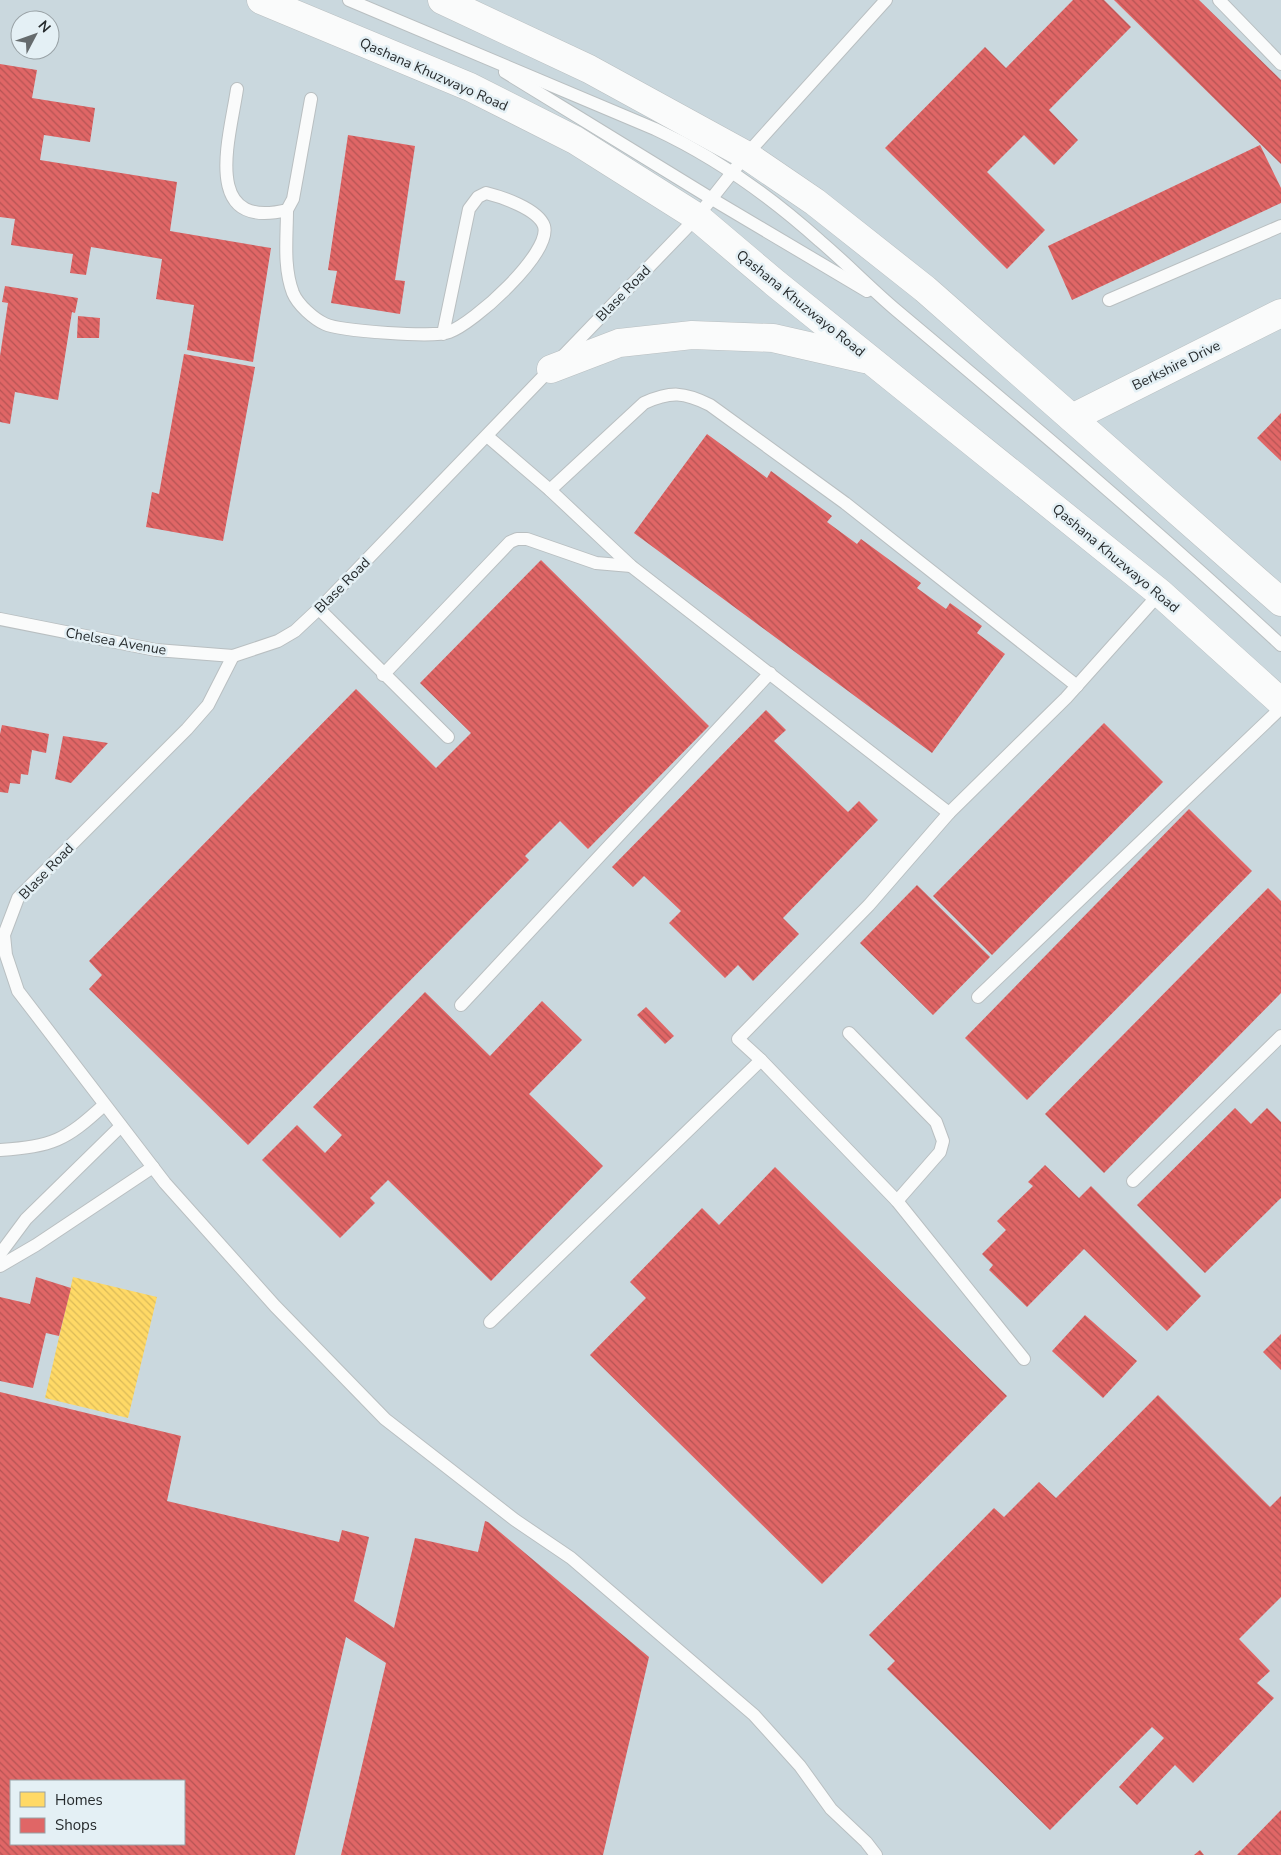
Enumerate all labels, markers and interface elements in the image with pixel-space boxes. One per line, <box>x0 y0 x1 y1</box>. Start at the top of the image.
north arrow <box>10 10 60 60</box>
text: N <box>34 17 55 37</box>
street label: Qashana Khuzwayo Road <box>357 33 511 116</box>
street label: Qashana Khuzwayo Road <box>732 246 869 361</box>
street label: Blase Road <box>592 261 655 326</box>
street label: Berkshire Drive <box>1129 336 1223 395</box>
street label: Qashana Khuzwayo Road <box>1048 500 1183 617</box>
street label: Blase Road <box>310 553 374 617</box>
street label: Chelsea Avenue <box>64 623 168 660</box>
street label: Blase Road <box>15 839 78 904</box>
legend <box>10 1780 185 1845</box>
text: Homes <box>55 1790 103 1810</box>
text: Shops <box>55 1815 97 1835</box>

